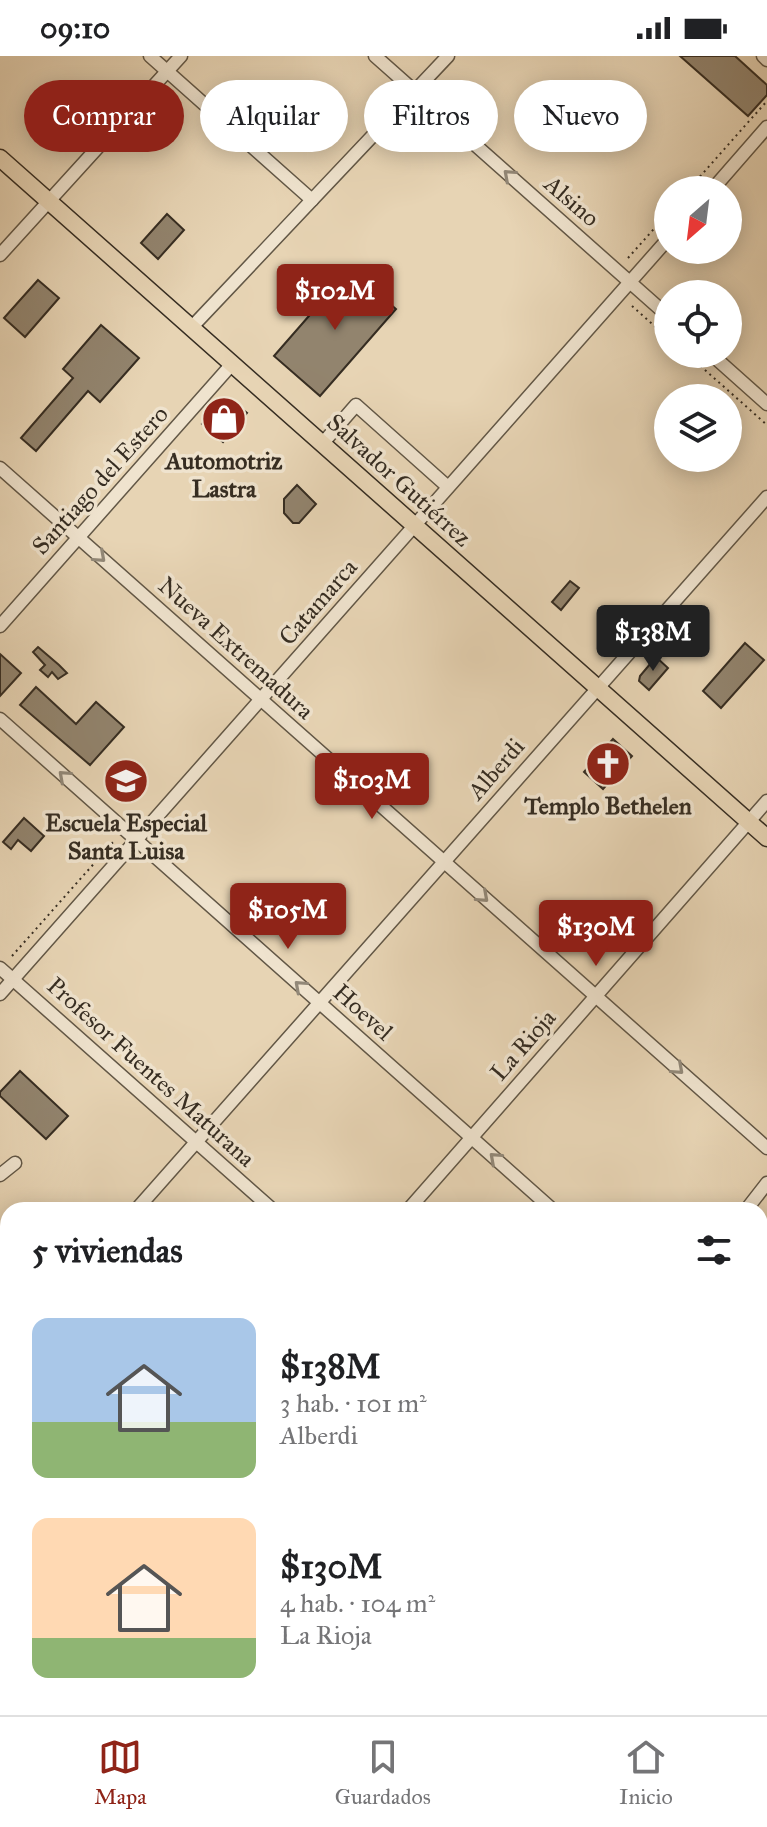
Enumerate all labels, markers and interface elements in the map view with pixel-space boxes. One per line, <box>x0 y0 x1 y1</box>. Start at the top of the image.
text: 09:10 <box>40 10 110 46</box>
chip: Comprar <box>24 80 184 152</box>
chip: Alquilar <box>200 80 348 152</box>
chip: Filtros <box>364 80 498 152</box>
chip: Nuevo <box>514 80 647 152</box>
street label: Alsino <box>538 168 606 233</box>
one-way arrow <box>503 170 518 185</box>
north arrow <box>654 176 742 264</box>
map controls <box>654 176 742 472</box>
pin: $102M <box>279 264 391 332</box>
text: $102M <box>295 274 375 306</box>
button: locate <box>654 280 742 368</box>
button: layers <box>654 384 742 472</box>
shop icon: Automotriz Lastra <box>200 395 248 443</box>
street label: Santiago del Estero <box>25 399 175 561</box>
street label: Salvador Gutiérrez <box>320 407 478 553</box>
place label: Automotriz Lastra <box>164 446 283 504</box>
one-way arrow <box>91 547 106 562</box>
street label: Catamarca <box>272 552 364 651</box>
street label: Nueva Extremadura <box>152 570 321 726</box>
pin: $138M <box>597 605 709 673</box>
text: $138M <box>615 615 691 647</box>
street label: Alberdi <box>460 732 531 807</box>
church icon: Templo Bethelen <box>584 740 632 788</box>
pin: $103M <box>316 753 428 821</box>
school or university icon: Escuela Especial Santa Luisa <box>102 757 150 805</box>
text: $103M <box>333 763 411 795</box>
one-way arrow <box>58 771 73 785</box>
place label: Templo Bethelen <box>523 791 692 821</box>
place label: Escuela Especial Santa Luisa <box>45 808 207 866</box>
pin: $105M <box>232 883 344 951</box>
one-way arrow <box>474 887 489 901</box>
text: $105M <box>248 893 328 925</box>
pin: $130M <box>540 900 652 968</box>
text: $130M <box>557 910 635 942</box>
street label: Profesor Fuentes Maturana <box>41 971 262 1174</box>
street label: Hoevel <box>327 977 400 1047</box>
one-way arrow <box>295 981 310 995</box>
street label: La Rioja <box>484 1003 563 1087</box>
one-way arrow <box>669 1060 683 1074</box>
one-way arrow <box>489 1154 504 1168</box>
icon: filters <box>692 1228 736 1272</box>
text: 5 viviendas <box>32 1230 183 1271</box>
text: $138M <box>280 1346 381 1387</box>
icon: home <box>96 1350 192 1446</box>
text: 3 hab. · 101 m² <box>280 1387 427 1419</box>
text: Alberdi <box>280 1419 358 1451</box>
text: $130M <box>280 1546 382 1587</box>
icon: home <box>96 1550 192 1646</box>
text: 4 hab. · 104 m² <box>280 1587 435 1619</box>
text: La Rioja <box>280 1619 372 1651</box>
tab: Mapa <box>94 1735 146 1810</box>
tab: Guardados <box>335 1735 431 1810</box>
tab: Inicio <box>619 1735 673 1810</box>

